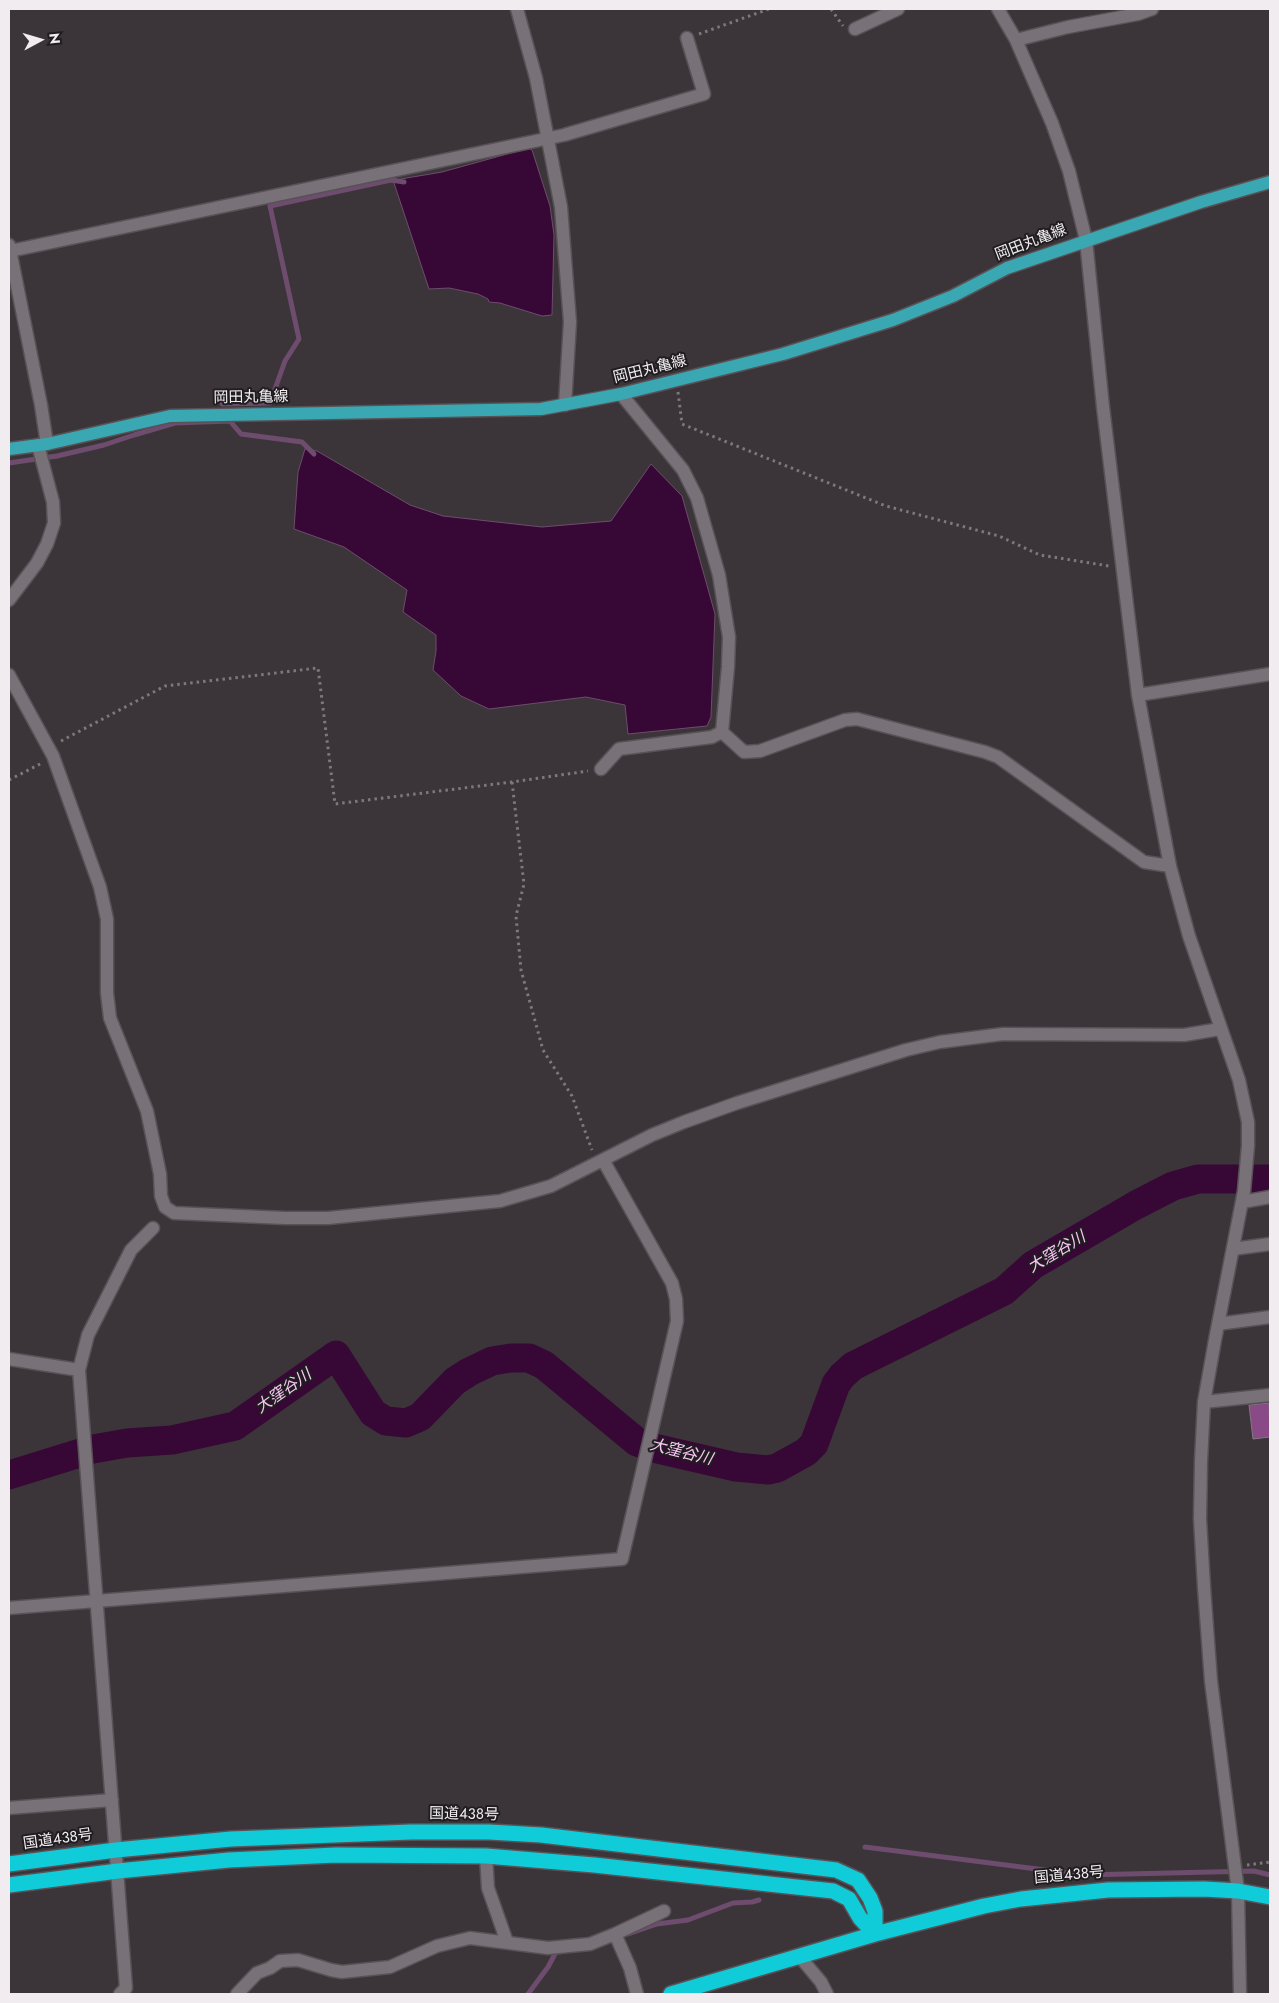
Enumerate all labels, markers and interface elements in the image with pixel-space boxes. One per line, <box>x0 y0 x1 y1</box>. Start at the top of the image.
north arrow <box>15 15 65 65</box>
text: N <box>44 32 65 45</box>
street label: 岡田丸亀線 <box>993 221 1069 265</box>
street label: 岡田丸亀線 <box>611 352 689 388</box>
street label: 岡田丸亀線 <box>213 388 289 408</box>
water label: 大窪谷川 <box>1025 1228 1089 1278</box>
water label: 大窪谷川 <box>252 1366 316 1418</box>
water label: 大窪谷川 <box>648 1436 714 1470</box>
street label: 国道438号 <box>429 1805 499 1825</box>
street label: 国道438号 <box>22 1826 94 1854</box>
street label: 国道438号 <box>1033 1864 1105 1888</box>

